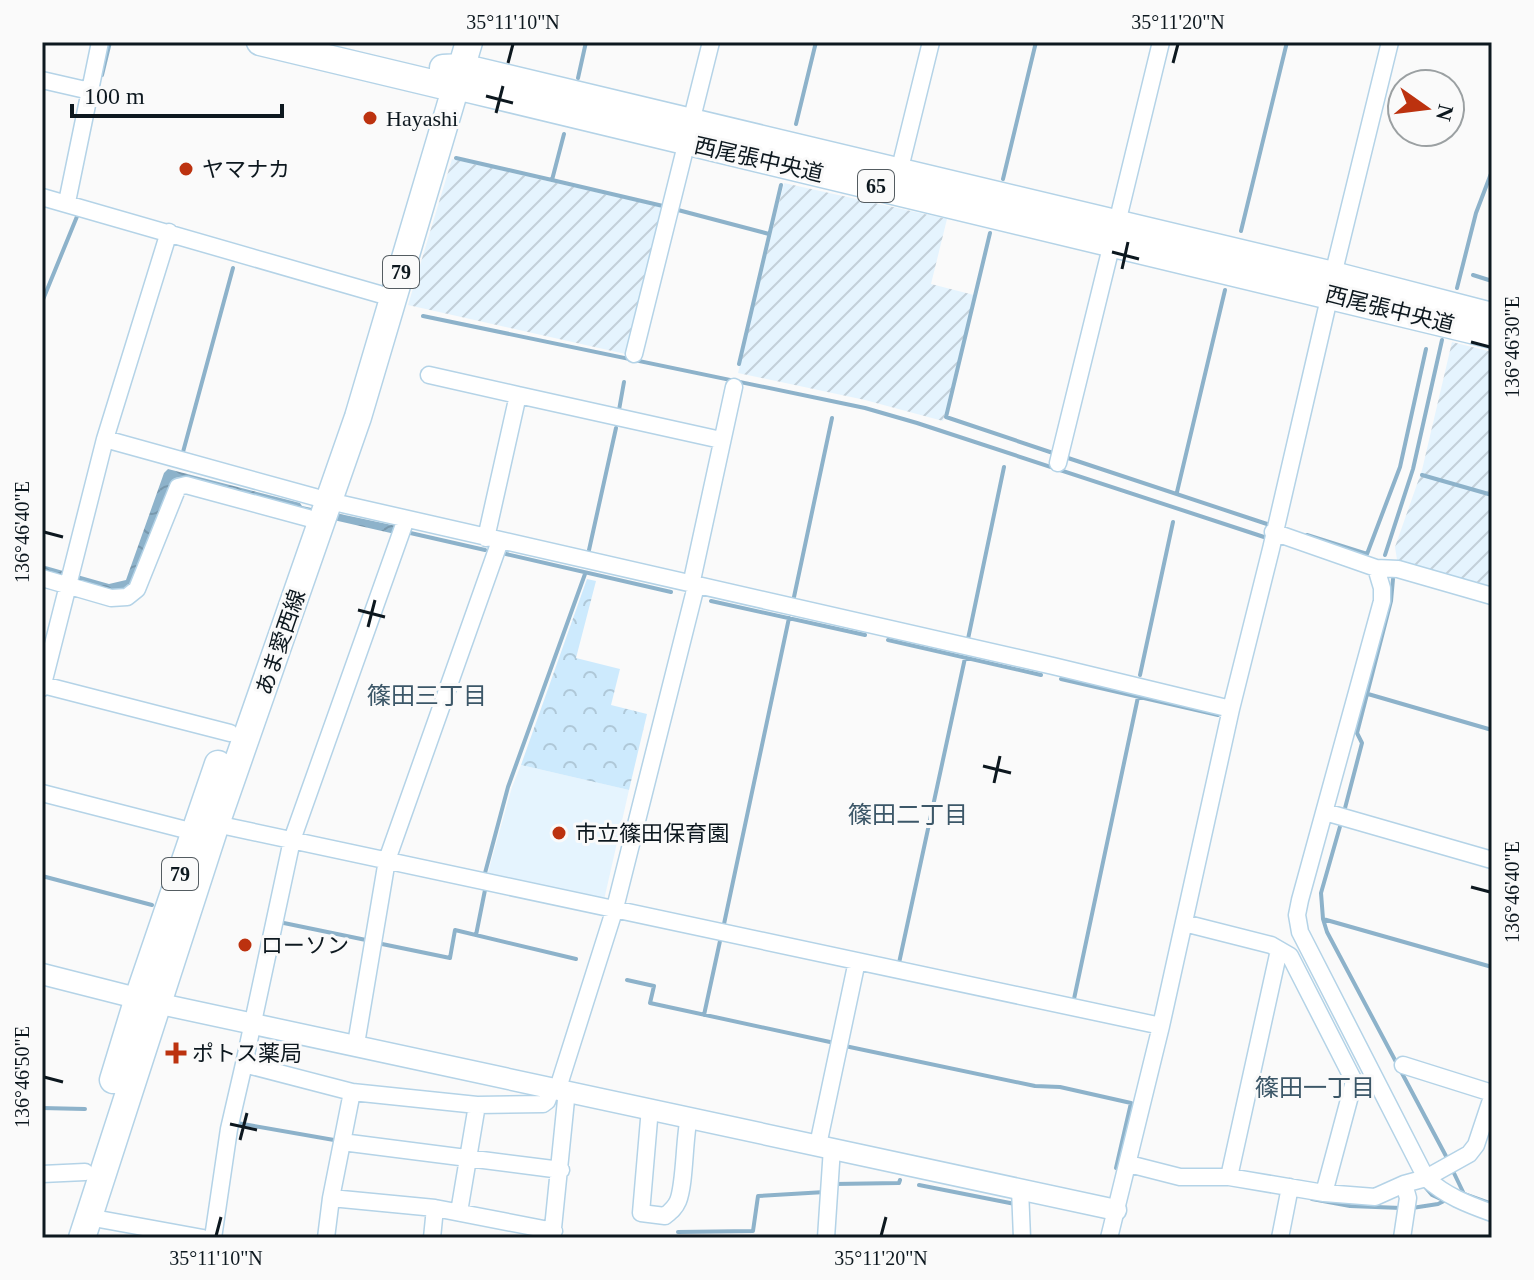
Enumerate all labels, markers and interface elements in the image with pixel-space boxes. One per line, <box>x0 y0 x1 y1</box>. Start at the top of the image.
text: 35°11'10"N <box>466 11 560 33</box>
text: 35°11'20"N <box>1131 11 1225 33</box>
scale bar <box>72 68 282 118</box>
north arrow <box>1386 68 1466 148</box>
text: 100 m <box>84 83 145 109</box>
text: N <box>1431 102 1459 124</box>
place label: Hayashi <box>386 106 458 131</box>
marker: Hayashi <box>361 109 379 127</box>
street label: 西尾張中央道 <box>692 132 826 187</box>
place label: ヤマナカ <box>202 157 290 182</box>
marker: ヤマナカ <box>177 160 195 178</box>
road number: 65 <box>858 170 894 202</box>
road number: 79 <box>383 256 419 288</box>
street label: 西尾張中央道 <box>1323 281 1457 338</box>
text: 136°46'30"E <box>1501 296 1523 398</box>
text: 136°46'40"E <box>11 481 33 583</box>
street label: あま愛西線 <box>251 586 310 698</box>
district label: 篠田三丁目 <box>367 683 487 709</box>
district label: 篠田二丁目 <box>848 802 968 828</box>
place label: 市立篠田保育園 <box>575 821 729 846</box>
marker: 市立篠田保育園 <box>550 824 568 842</box>
text: 136°46'40"E <box>1501 841 1523 943</box>
road number: 79 <box>162 858 198 890</box>
place label: ローソン <box>261 933 349 958</box>
marker: ローソン <box>236 936 254 954</box>
text: 136°46'50"E <box>11 1026 33 1128</box>
place label: ポトス薬局 <box>192 1041 302 1066</box>
marker: ポトス薬局 <box>167 1044 185 1062</box>
district label: 篠田一丁目 <box>1255 1075 1375 1101</box>
text: 35°11'10"N <box>169 1247 263 1269</box>
text: 35°11'20"N <box>834 1247 928 1269</box>

